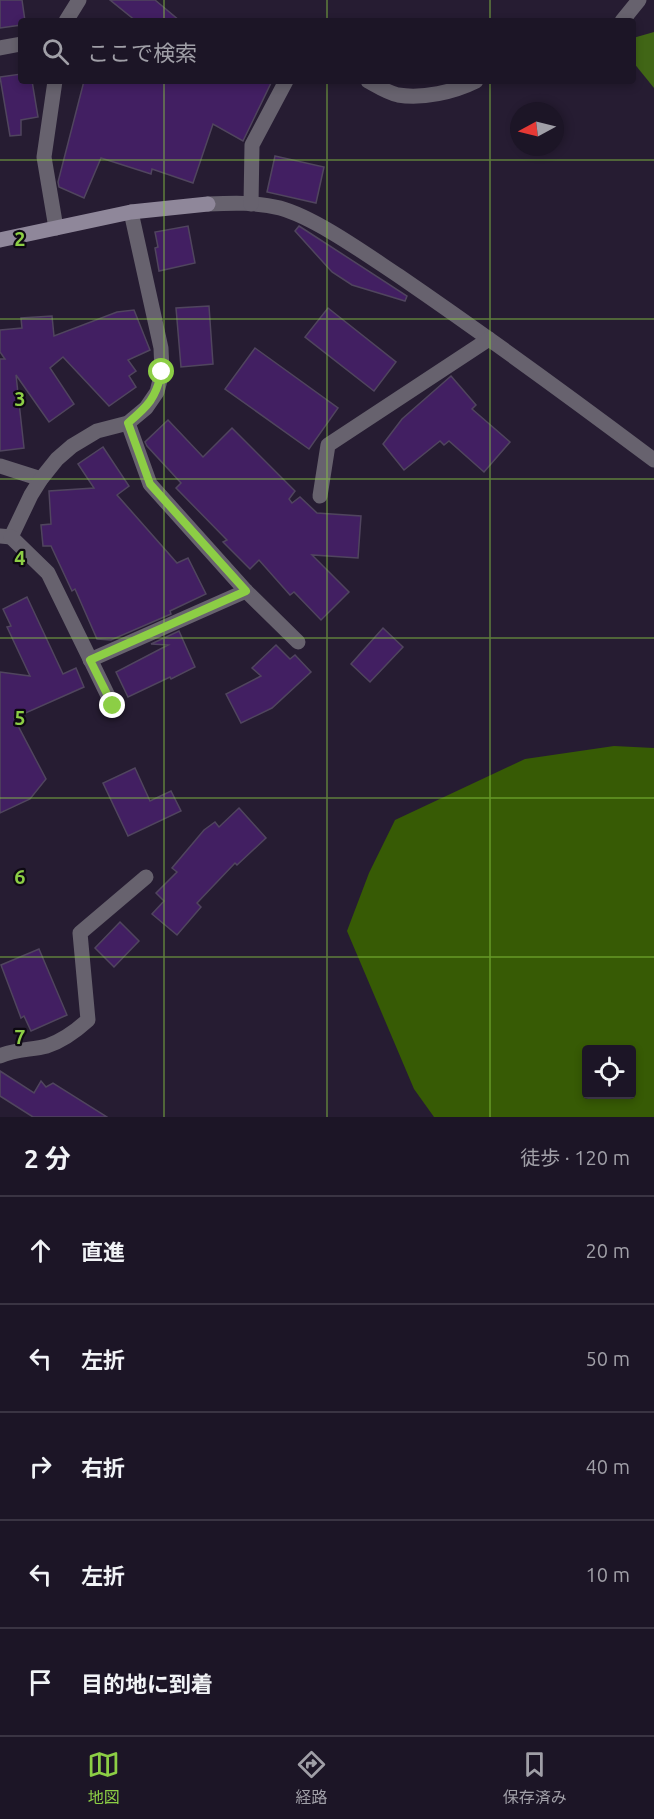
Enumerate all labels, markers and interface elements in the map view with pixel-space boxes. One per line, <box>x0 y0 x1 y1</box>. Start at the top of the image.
search box <box>18 18 636 84</box>
icon: search <box>39 35 72 68</box>
text: ここで検索 <box>87 40 197 65</box>
north arrow <box>510 102 564 156</box>
text: 2 <box>14 227 26 250</box>
route start <box>148 358 174 384</box>
text: 3 <box>14 387 26 410</box>
text: 4 <box>14 546 26 569</box>
route end <box>99 692 125 718</box>
text: 5 <box>14 706 26 729</box>
text: 6 <box>14 865 26 888</box>
text: 7 <box>14 1025 26 1048</box>
map controls <box>582 1045 636 1099</box>
button: locate <box>582 1045 636 1099</box>
text: 2 分 <box>24 1144 71 1173</box>
text: 徒歩 · 120 m <box>520 1146 630 1169</box>
icon: ahead <box>24 1234 57 1267</box>
text: 直進 <box>81 1239 125 1264</box>
text: 20 m <box>586 1239 630 1262</box>
icon: left <box>24 1342 57 1375</box>
text: 左折 <box>81 1347 125 1372</box>
text: 50 m <box>586 1347 630 1370</box>
icon: right <box>24 1450 57 1483</box>
text: 右折 <box>81 1455 125 1480</box>
text: 40 m <box>586 1455 630 1478</box>
icon: left <box>24 1558 57 1591</box>
text: 左折 <box>81 1563 125 1588</box>
text: 10 m <box>586 1563 630 1586</box>
icon: arrive <box>24 1666 57 1699</box>
text: 目的地に到着 <box>81 1671 213 1696</box>
tab: 地図 <box>87 1748 120 1808</box>
tab: 経路 <box>295 1748 328 1808</box>
tab: 保存済み <box>503 1748 567 1808</box>

